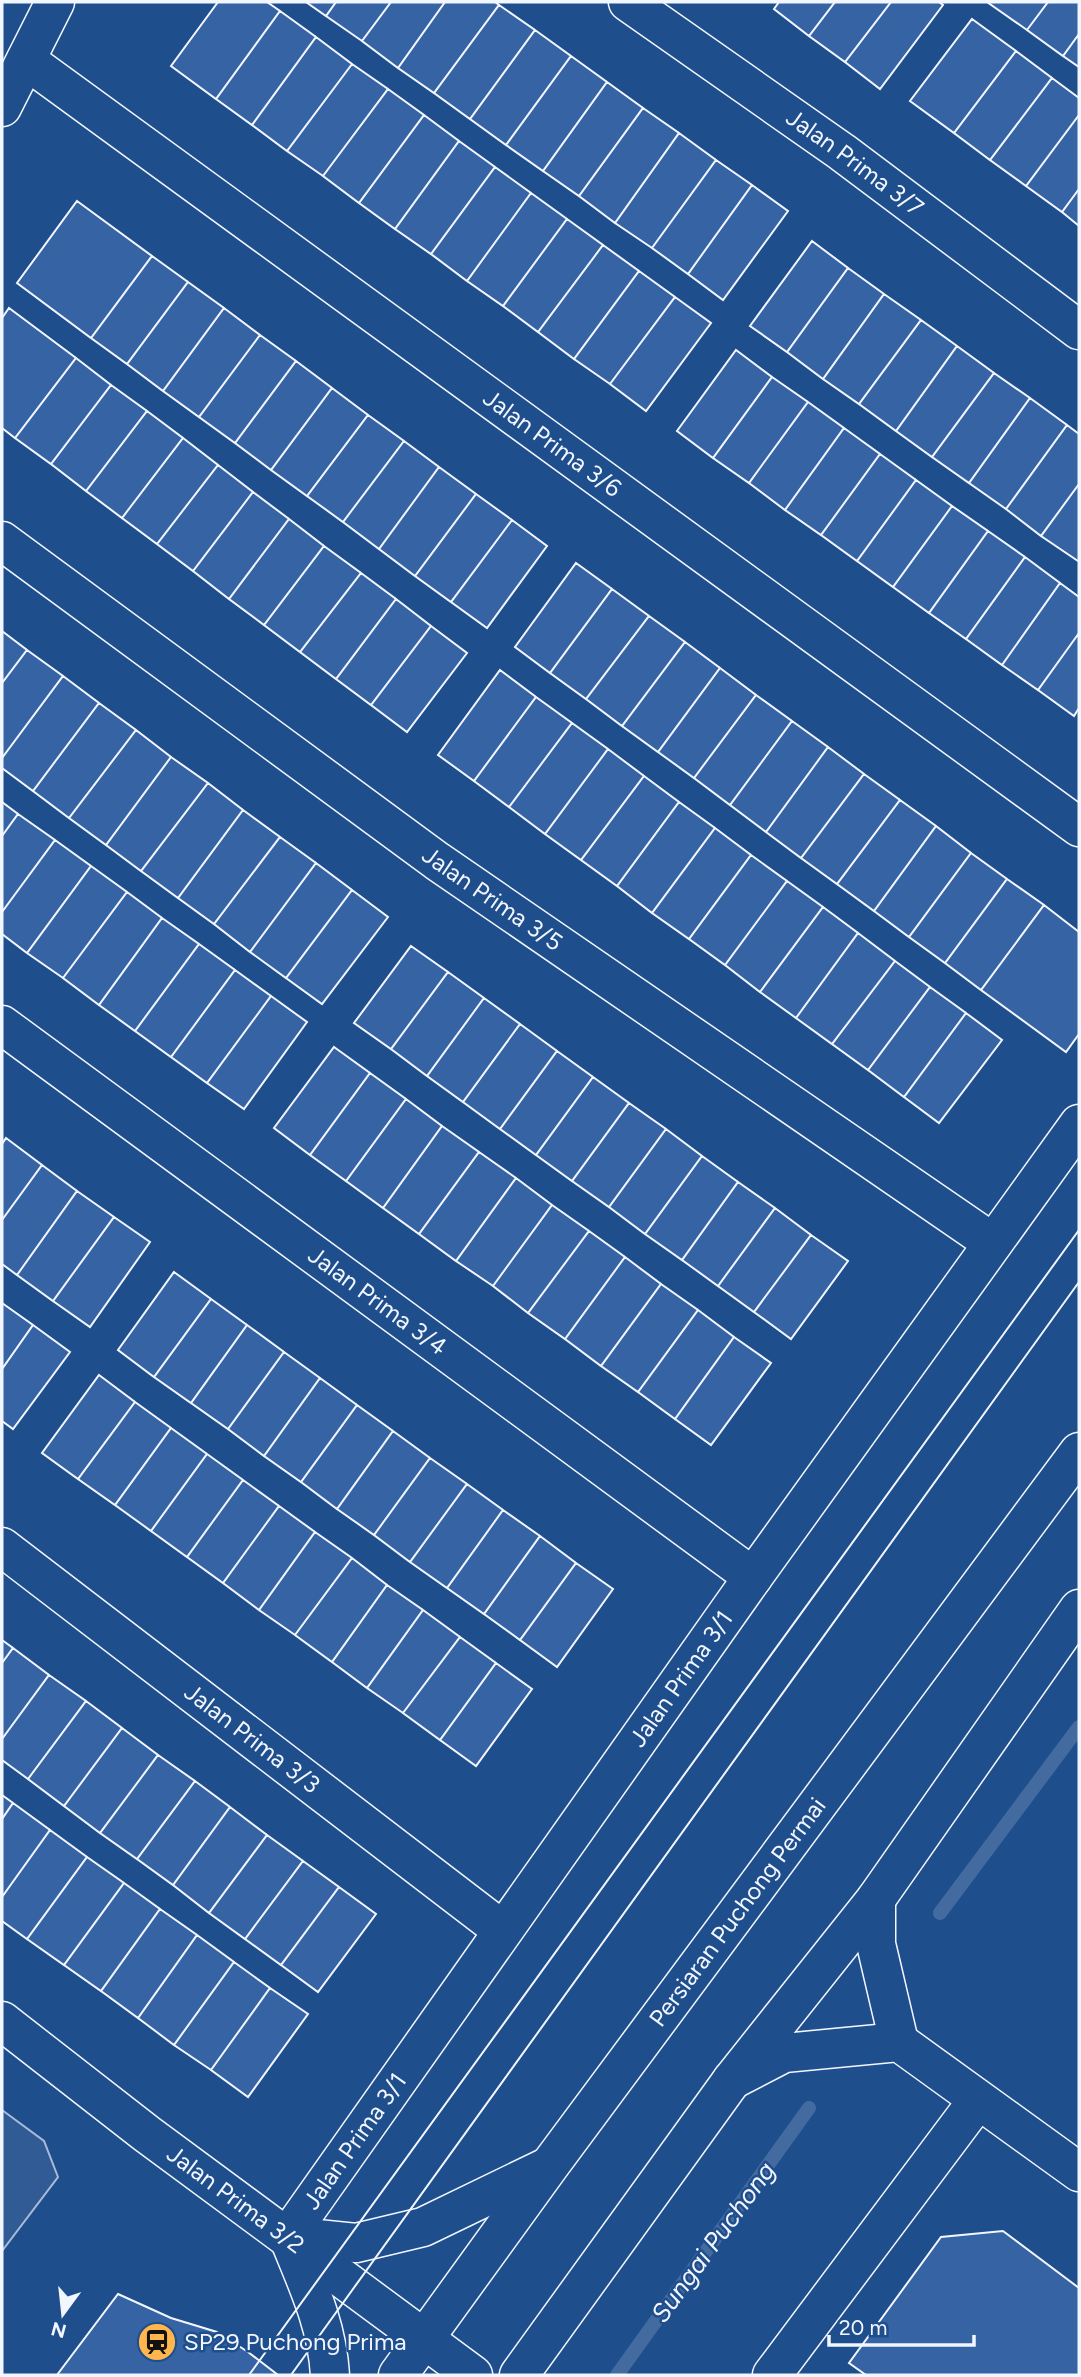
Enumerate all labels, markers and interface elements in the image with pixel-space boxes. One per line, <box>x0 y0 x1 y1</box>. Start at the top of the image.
street label: Jalan Prima 3/7 <box>781 103 930 222</box>
street label: Jalan Prima 3/6 <box>478 383 627 503</box>
street label: Jalan Prima 3/5 <box>417 840 568 957</box>
street label: Jalan Prima 3/4 <box>303 1240 453 1361</box>
street label: Jalan Prima 3/1 <box>623 1605 739 1752</box>
street label: Jalan Prima 3/3 <box>179 1677 326 1799</box>
street label: Persiaran Puchong Permai <box>643 1792 832 2032</box>
street label: Jalan Prima 3/1 <box>297 2067 412 2215</box>
street label: Jalan Prima 3/2 <box>162 2139 310 2259</box>
water label: Sungai Puchong <box>644 2155 782 2329</box>
north arrow <box>28 2279 98 2349</box>
scale bar <box>829 2304 974 2348</box>
text: 20 m <box>839 2315 887 2340</box>
text: N <box>49 2317 69 2343</box>
station icon: SP29 Puchong Prima <box>136 2321 178 2363</box>
place label: SP29 Puchong Prima <box>184 2327 407 2356</box>

